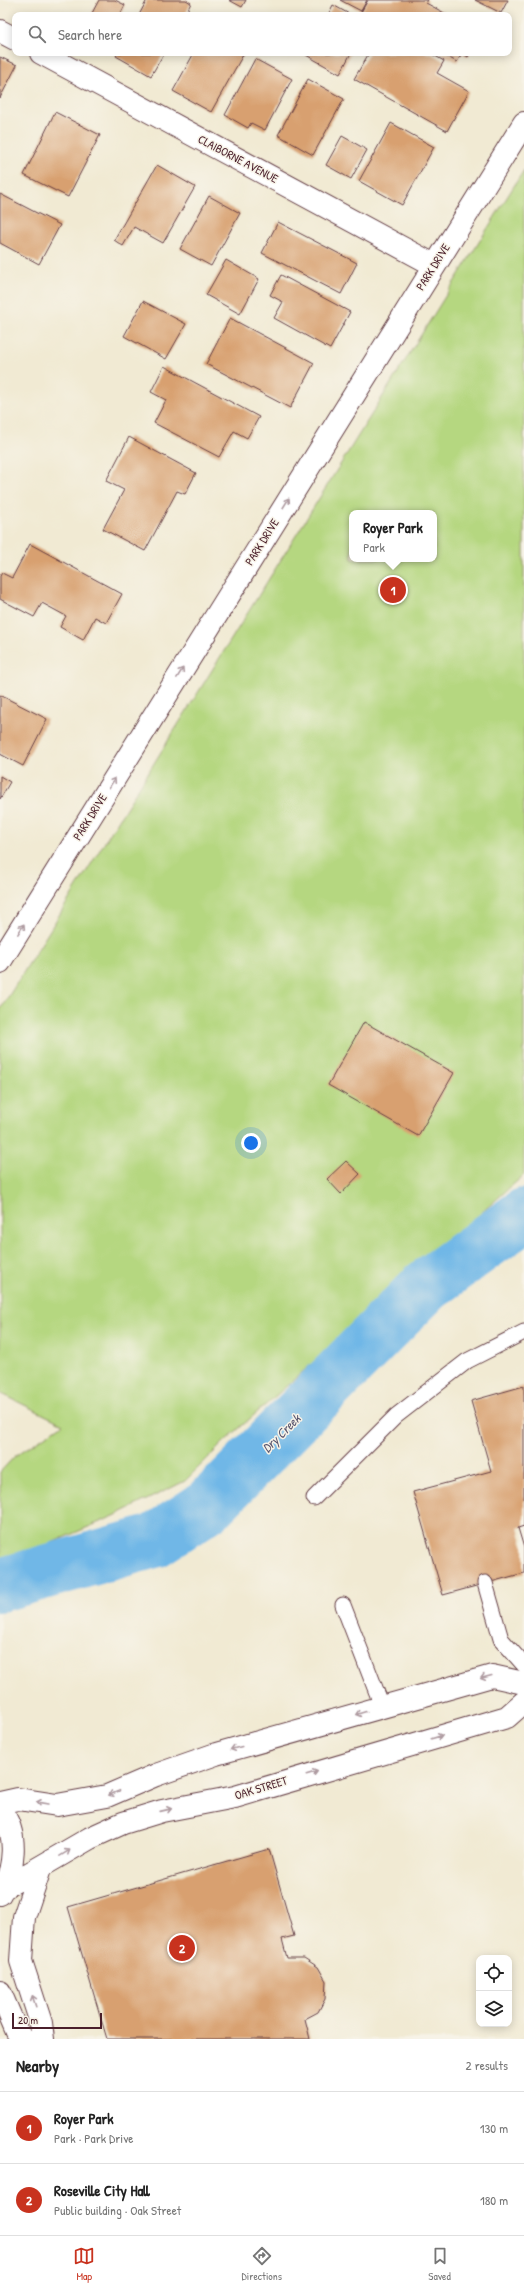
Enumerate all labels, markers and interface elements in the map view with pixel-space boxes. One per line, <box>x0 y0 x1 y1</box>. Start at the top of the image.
search box <box>12 12 512 56</box>
icon: search <box>26 23 48 45</box>
text: Search here <box>58 24 122 45</box>
street label: CLAIBORNE AVENUE <box>195 130 282 187</box>
street label: PARK DRIVE <box>412 240 454 293</box>
one-way arrow <box>282 498 290 509</box>
popup <box>349 510 437 562</box>
street label: PARK DRIVE <box>241 515 283 568</box>
text: Royer Park <box>363 517 423 538</box>
text: Park <box>363 538 385 556</box>
pin: 1 <box>380 575 406 605</box>
one-way arrow <box>177 667 185 679</box>
one-way arrow <box>108 777 116 789</box>
street label: PARK DRIVE <box>69 790 111 843</box>
one-way arrow <box>17 923 25 935</box>
your location <box>241 1133 261 1153</box>
water label: Dry Creek <box>258 1409 305 1456</box>
one-way arrow <box>480 1674 493 1682</box>
one-way arrow <box>355 1710 368 1717</box>
one-way arrow <box>430 1733 443 1740</box>
one-way arrow <box>230 1745 243 1753</box>
one-way arrow <box>305 1769 318 1776</box>
street label: OAK STREET <box>232 1771 290 1804</box>
one-way arrow <box>108 1790 120 1797</box>
one-way arrow <box>36 1799 49 1807</box>
one-way arrow <box>159 1806 172 1814</box>
one-way arrow <box>59 1849 71 1857</box>
pin: 2 <box>169 1933 195 1963</box>
map controls <box>476 1955 512 2027</box>
button: locate <box>476 1955 512 1991</box>
button: layers <box>476 1991 512 2027</box>
one-way arrow <box>30 1995 37 2008</box>
scale bar <box>12 2011 102 2030</box>
text: 20 m <box>18 2013 38 2027</box>
text: Nearby <box>16 2054 59 2077</box>
text: 2 results <box>466 2056 508 2074</box>
text: Royer Park <box>54 2108 114 2129</box>
text: 1 <box>27 2119 31 2137</box>
text: 130 m <box>480 2119 508 2137</box>
text: Park · Park Drive <box>54 2129 134 2147</box>
text: Roseville City Hall <box>54 2180 150 2201</box>
text: 2 <box>26 2191 32 2209</box>
text: 180 m <box>480 2191 508 2209</box>
text: Public building · Oak Street <box>54 2201 181 2219</box>
tab: Map <box>73 2245 95 2283</box>
tab: Directions <box>242 2245 282 2283</box>
tab: Saved <box>428 2245 451 2283</box>

